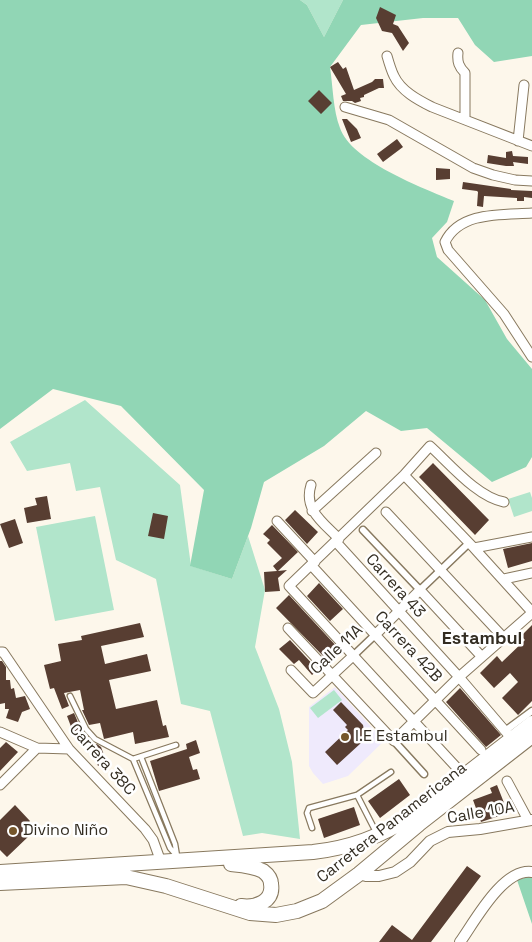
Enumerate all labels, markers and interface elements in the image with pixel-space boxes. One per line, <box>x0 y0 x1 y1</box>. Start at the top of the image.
street label: Carrera 43 <box>361 550 429 622</box>
street label: Carrera 42B <box>370 608 446 686</box>
street label: Calle 11A <box>307 621 367 679</box>
district label: Estambul <box>442 628 522 650</box>
street label: Carrera 38C <box>65 720 139 800</box>
place label: I.E Estambul <box>355 727 448 747</box>
marker: I.E Estambul <box>339 731 351 743</box>
street label: Carretera Panamericana <box>313 759 471 887</box>
street label: Calle 10A <box>446 798 516 828</box>
place label: Divino Niño <box>23 821 108 841</box>
marker: Divino Niño <box>7 825 19 837</box>

